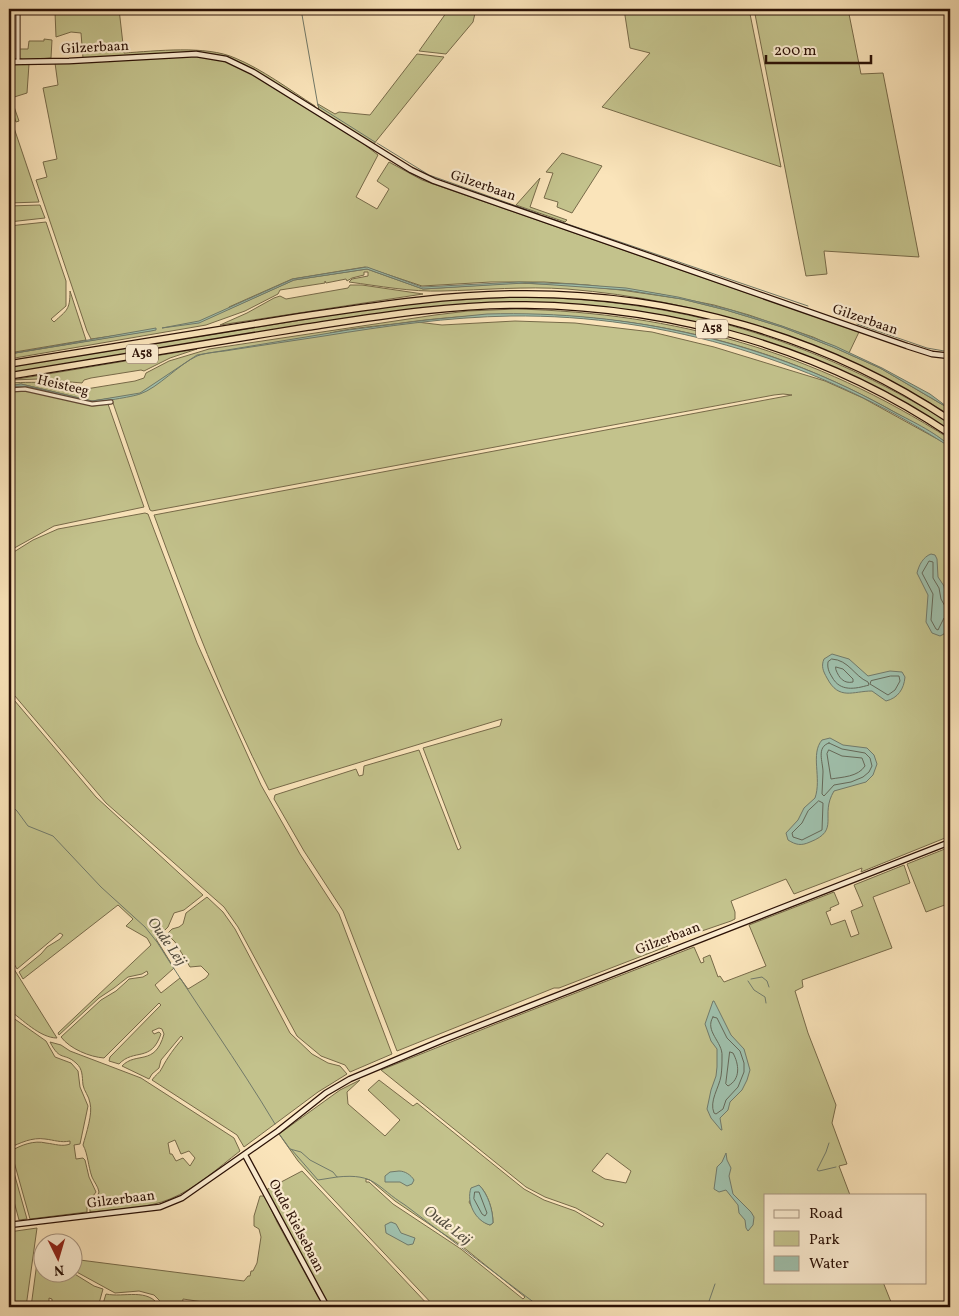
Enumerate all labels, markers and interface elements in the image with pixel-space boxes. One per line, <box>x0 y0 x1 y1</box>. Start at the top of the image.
scale bar <box>766 32 872 64</box>
street label: Gilzerbaan <box>60 37 130 59</box>
text: 200 m <box>774 41 817 62</box>
street label: Gilzerbaan <box>448 166 518 206</box>
street label: Gilzerbaan <box>830 300 900 340</box>
road number: A58 <box>696 320 728 338</box>
road number: A58 <box>126 344 158 364</box>
street label: Heisteeg <box>35 371 91 401</box>
water label: Oude Leij <box>142 913 191 971</box>
street label: Gilzerbaan <box>633 918 703 960</box>
street label: Oude Rielsebaan <box>264 1176 328 1276</box>
street label: Gilzerbaan <box>86 1186 156 1214</box>
legend <box>764 1194 926 1284</box>
water label: Oude Leij <box>419 1201 476 1251</box>
text: Road <box>809 1204 843 1225</box>
text: Park <box>809 1230 840 1251</box>
north arrow <box>32 1234 82 1284</box>
text: Water <box>809 1254 849 1275</box>
text: N <box>53 1260 65 1279</box>

